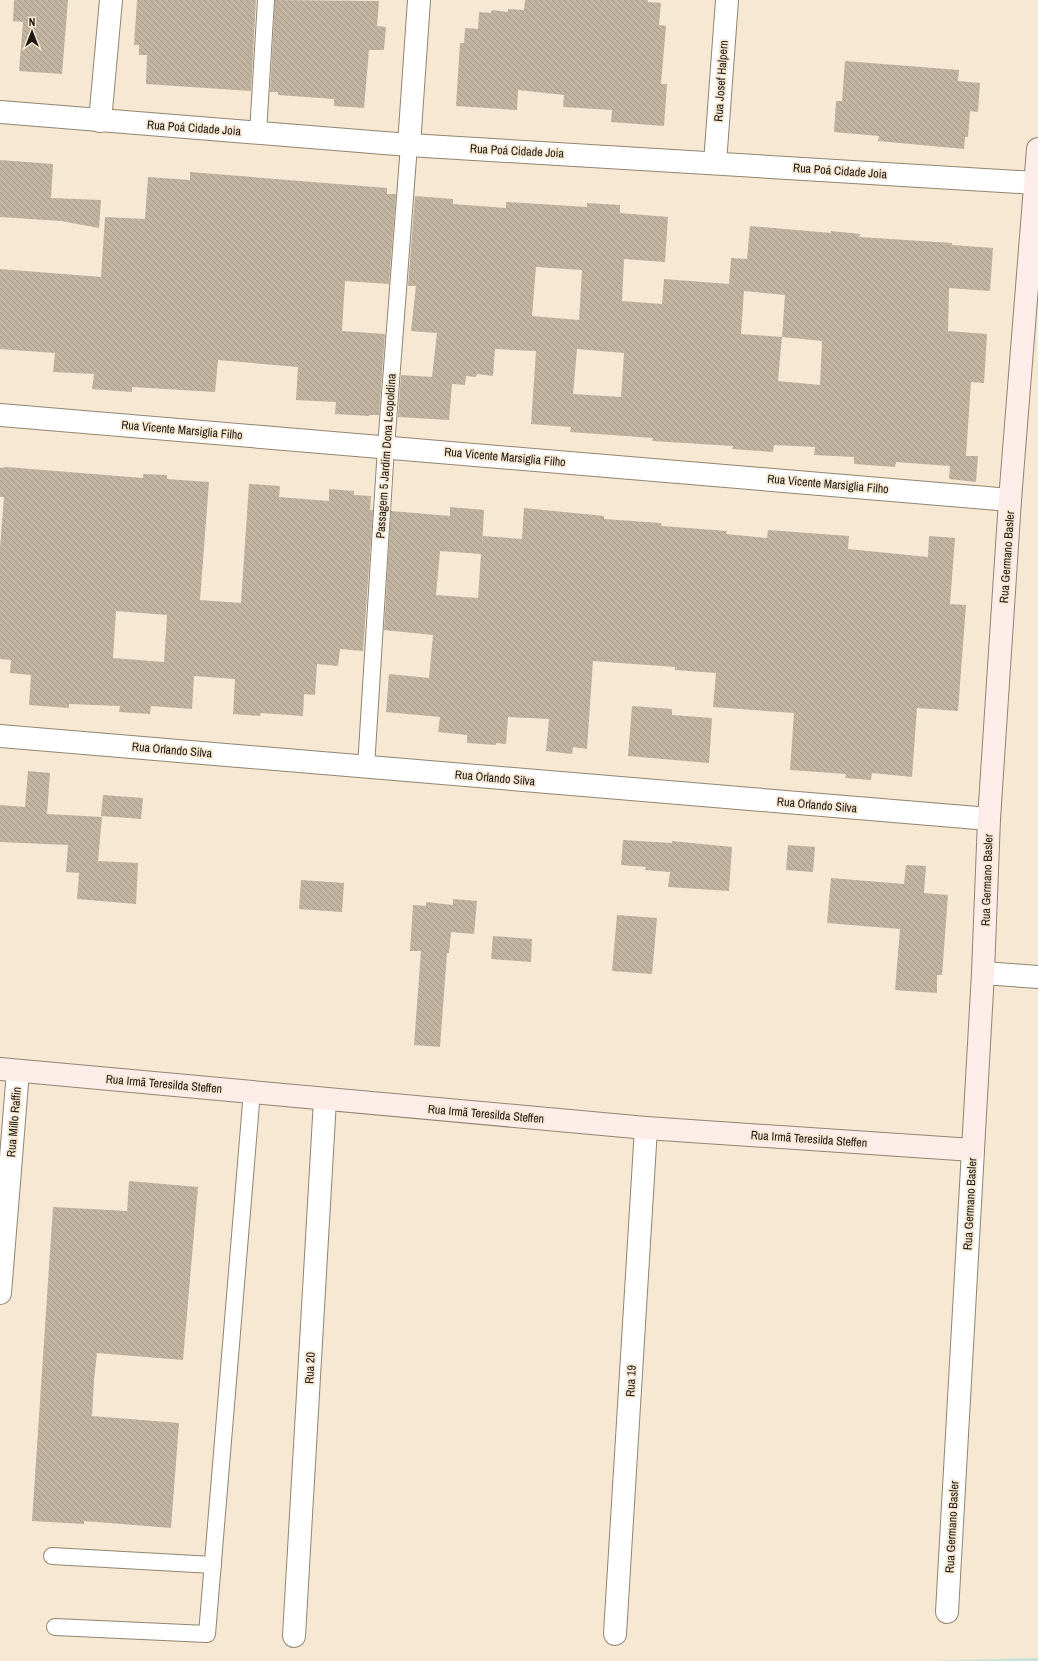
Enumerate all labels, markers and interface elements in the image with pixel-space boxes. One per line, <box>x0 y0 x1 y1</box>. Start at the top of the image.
north arrow <box>12 12 52 52</box>
text: N <box>29 15 35 29</box>
street label: Rua Josef Halpern <box>710 40 732 122</box>
street label: Rua Poá Cidade Joia <box>147 117 242 139</box>
street label: Rua Poá Cidade Joia <box>470 141 565 161</box>
street label: Rua Poá Cidade Joia <box>793 160 888 182</box>
street label: Passagem 5 Jardim Dona Leopoldina <box>372 373 400 539</box>
street label: Rua Vicente Marsiglia Filho <box>121 417 243 443</box>
street label: Rua Vicente Marsiglia Filho <box>444 444 566 470</box>
street label: Rua Vicente Marsiglia Filho <box>767 471 889 497</box>
street label: Rua Germano Basler <box>996 510 1018 604</box>
street label: Rua Orlando Silva <box>131 739 213 762</box>
street label: Rua Orlando Silva <box>454 767 536 790</box>
street label: Rua Orlando Silva <box>776 794 858 817</box>
street label: Rua Germano Basler <box>977 833 997 926</box>
street label: Rua Irmã Teresilda Steffen <box>105 1071 223 1097</box>
street label: Rua Millo Raffin <box>3 1086 25 1158</box>
street label: Rua Irmã Teresilda Steffen <box>427 1101 545 1127</box>
street label: Rua Irmã Teresilda Steffen <box>750 1127 868 1151</box>
street label: Rua Germano Basler <box>960 1157 980 1251</box>
street label: Rua 20 <box>301 1352 319 1384</box>
street label: Rua 19 <box>622 1365 640 1397</box>
street label: Rua Germano Basler <box>942 1480 962 1574</box>

